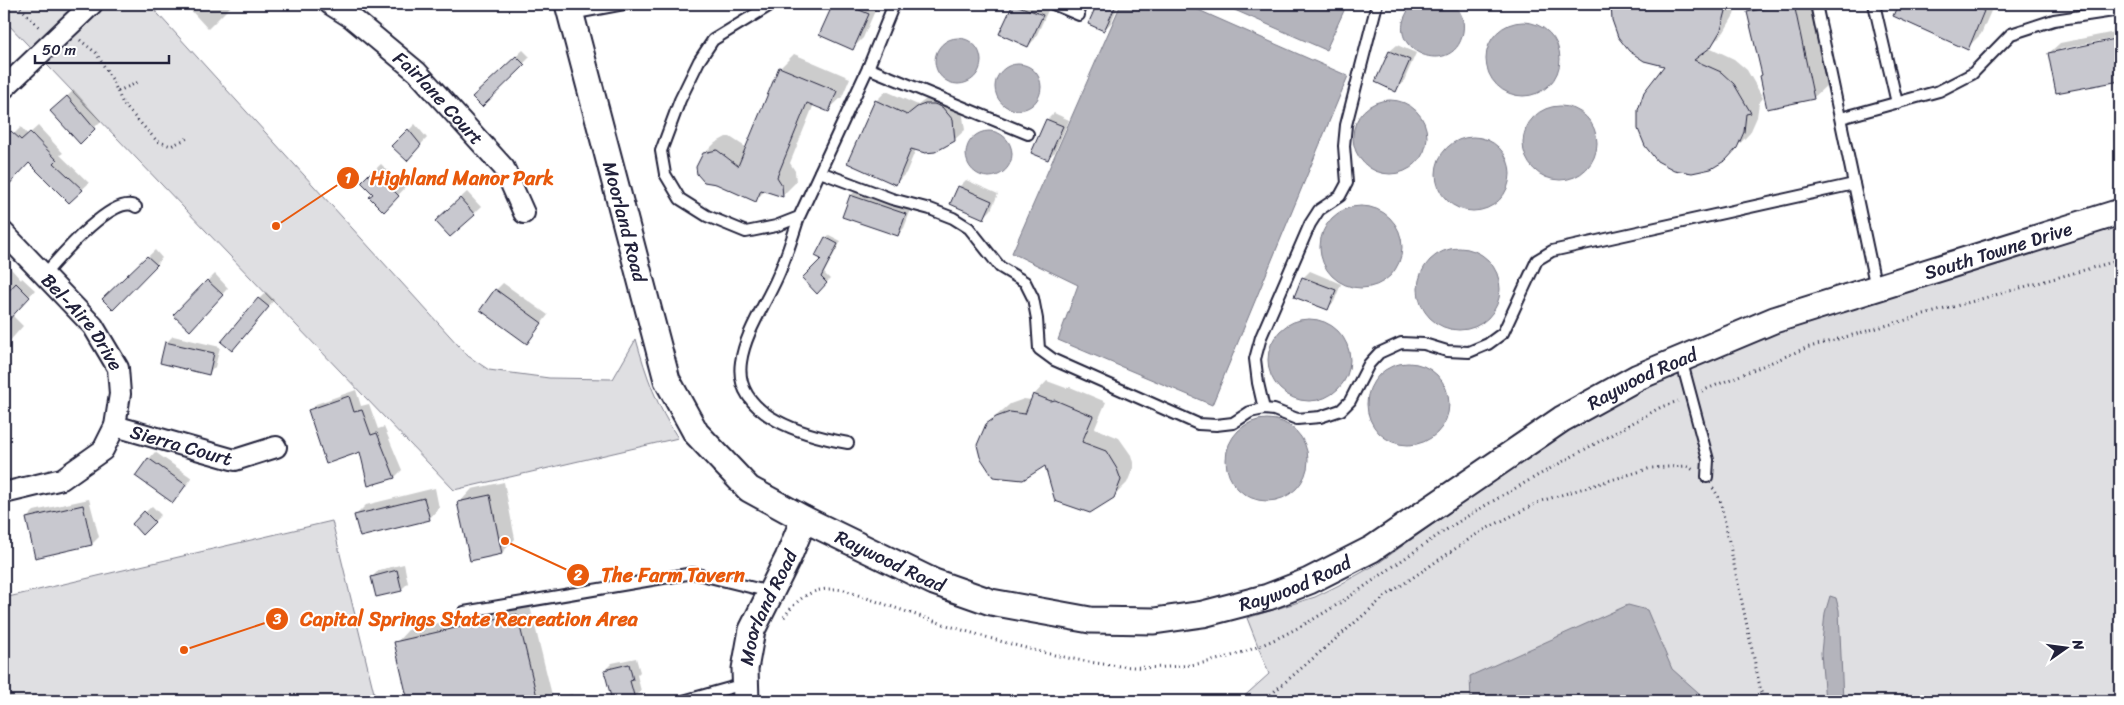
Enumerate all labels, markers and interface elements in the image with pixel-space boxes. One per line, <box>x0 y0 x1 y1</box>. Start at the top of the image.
scale bar <box>35 32 169 64</box>
text: 50 m <box>42 37 77 63</box>
street label: Fairlane Court <box>385 42 492 153</box>
street label: Moorland Road <box>593 158 657 287</box>
callout: Highland Manor Park <box>335 161 564 196</box>
text: Highland Manor Park <box>369 161 554 196</box>
text: 1 <box>345 165 352 191</box>
street label: South Towne Drive <box>1920 212 2076 289</box>
street label: Bel-Aire Drive <box>33 265 132 378</box>
street label: Raywood Road <box>1581 337 1704 419</box>
street label: Sierra Court <box>126 415 236 475</box>
street label: Raywood Road <box>829 521 952 602</box>
street label: Moorland Road <box>730 544 807 668</box>
street label: Raywood Road <box>1235 545 1359 621</box>
callout: The Farm Tavern <box>565 558 755 593</box>
text: The Farm Tavern <box>601 558 745 593</box>
text: 2 <box>573 562 583 588</box>
callout: Capital Springs State Recreation Area <box>265 601 648 636</box>
text: Capital Springs State Recreation Area <box>299 602 639 637</box>
text: 3 <box>272 606 282 632</box>
north arrow <box>2042 622 2092 672</box>
text: N <box>2065 636 2092 653</box>

